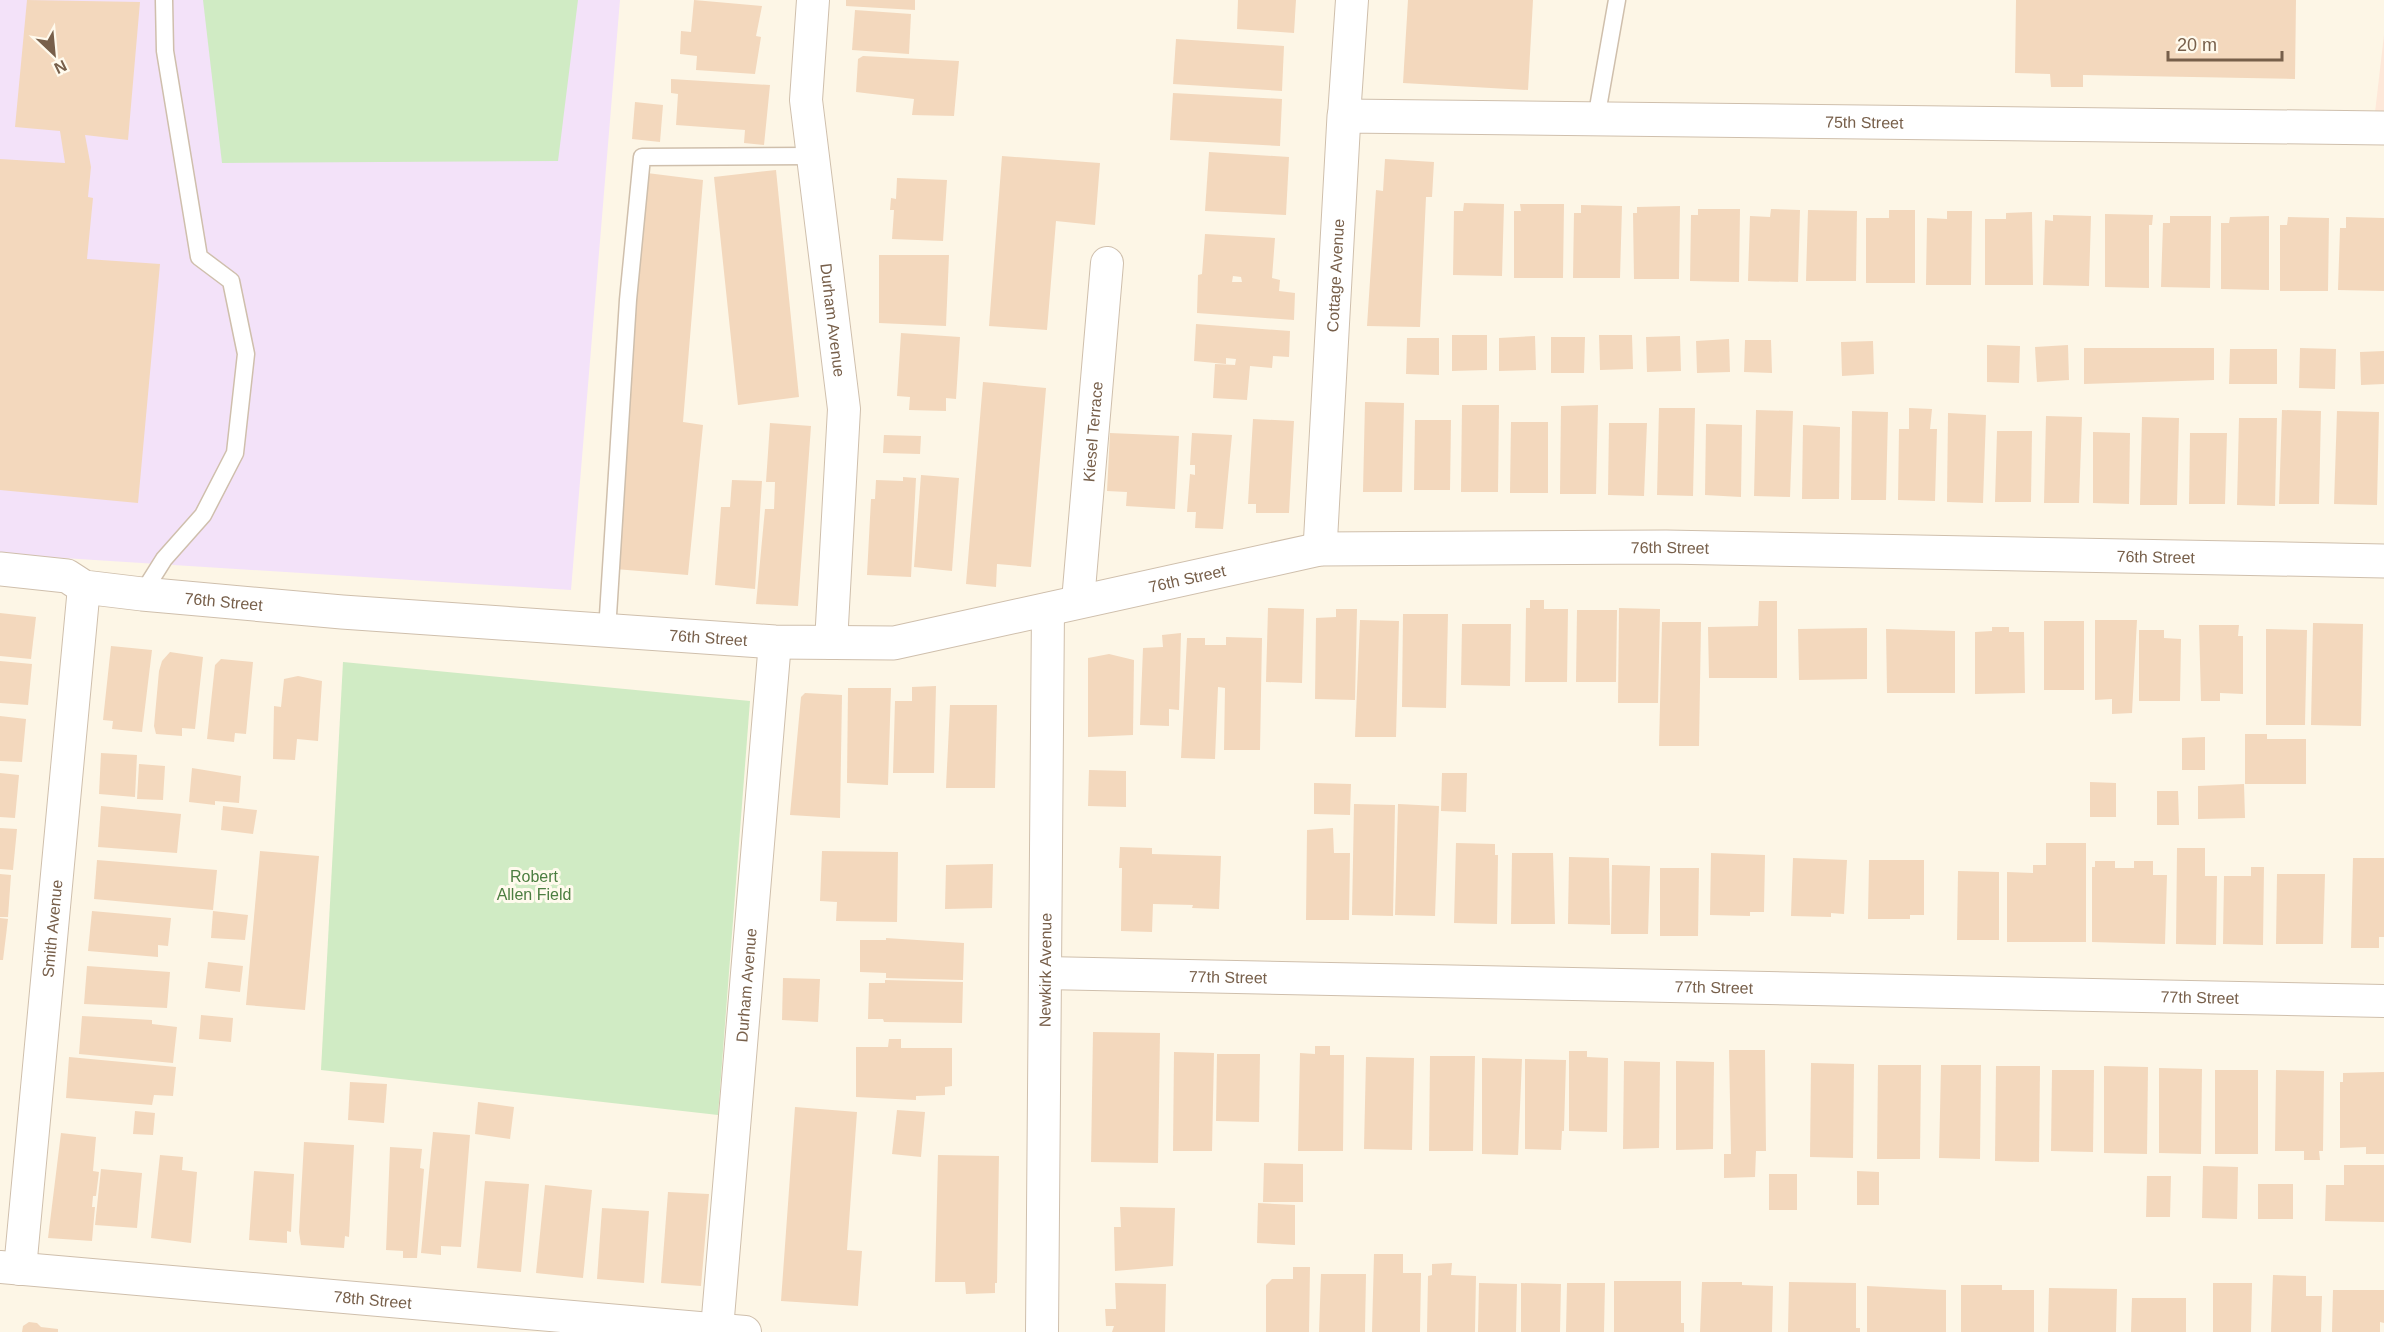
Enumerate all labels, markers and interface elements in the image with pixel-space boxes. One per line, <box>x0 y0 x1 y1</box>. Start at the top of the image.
north arrow <box>24 24 84 84</box>
scale bar <box>2168 24 2282 62</box>
text: 20 m <box>2177 35 2217 55</box>
text: N <box>51 57 69 77</box>
street label: 75th Street <box>1825 114 1904 131</box>
street label: Cottage Avenue <box>1324 218 1347 333</box>
street label: Durham Avenue <box>817 262 848 378</box>
street label: Kiesel Terrace <box>1080 380 1106 483</box>
street label: 76th Street <box>1631 539 1710 557</box>
street label: 76th Street <box>2116 548 2196 566</box>
street label: 76th Street <box>1147 562 1228 596</box>
street label: 76th Street <box>184 590 264 614</box>
street label: 76th Street <box>669 627 748 649</box>
park label: Robert Allen Field <box>497 868 571 903</box>
street label: Smith Avenue <box>39 879 66 978</box>
street label: Newkirk Avenue <box>1037 913 1054 1027</box>
street label: Durham Avenue <box>733 927 760 1043</box>
street label: 77th Street <box>1189 968 1268 987</box>
street label: 77th Street <box>1675 978 1754 997</box>
street label: 77th Street <box>2160 988 2240 1007</box>
street label: 78th Street <box>333 1288 413 1312</box>

